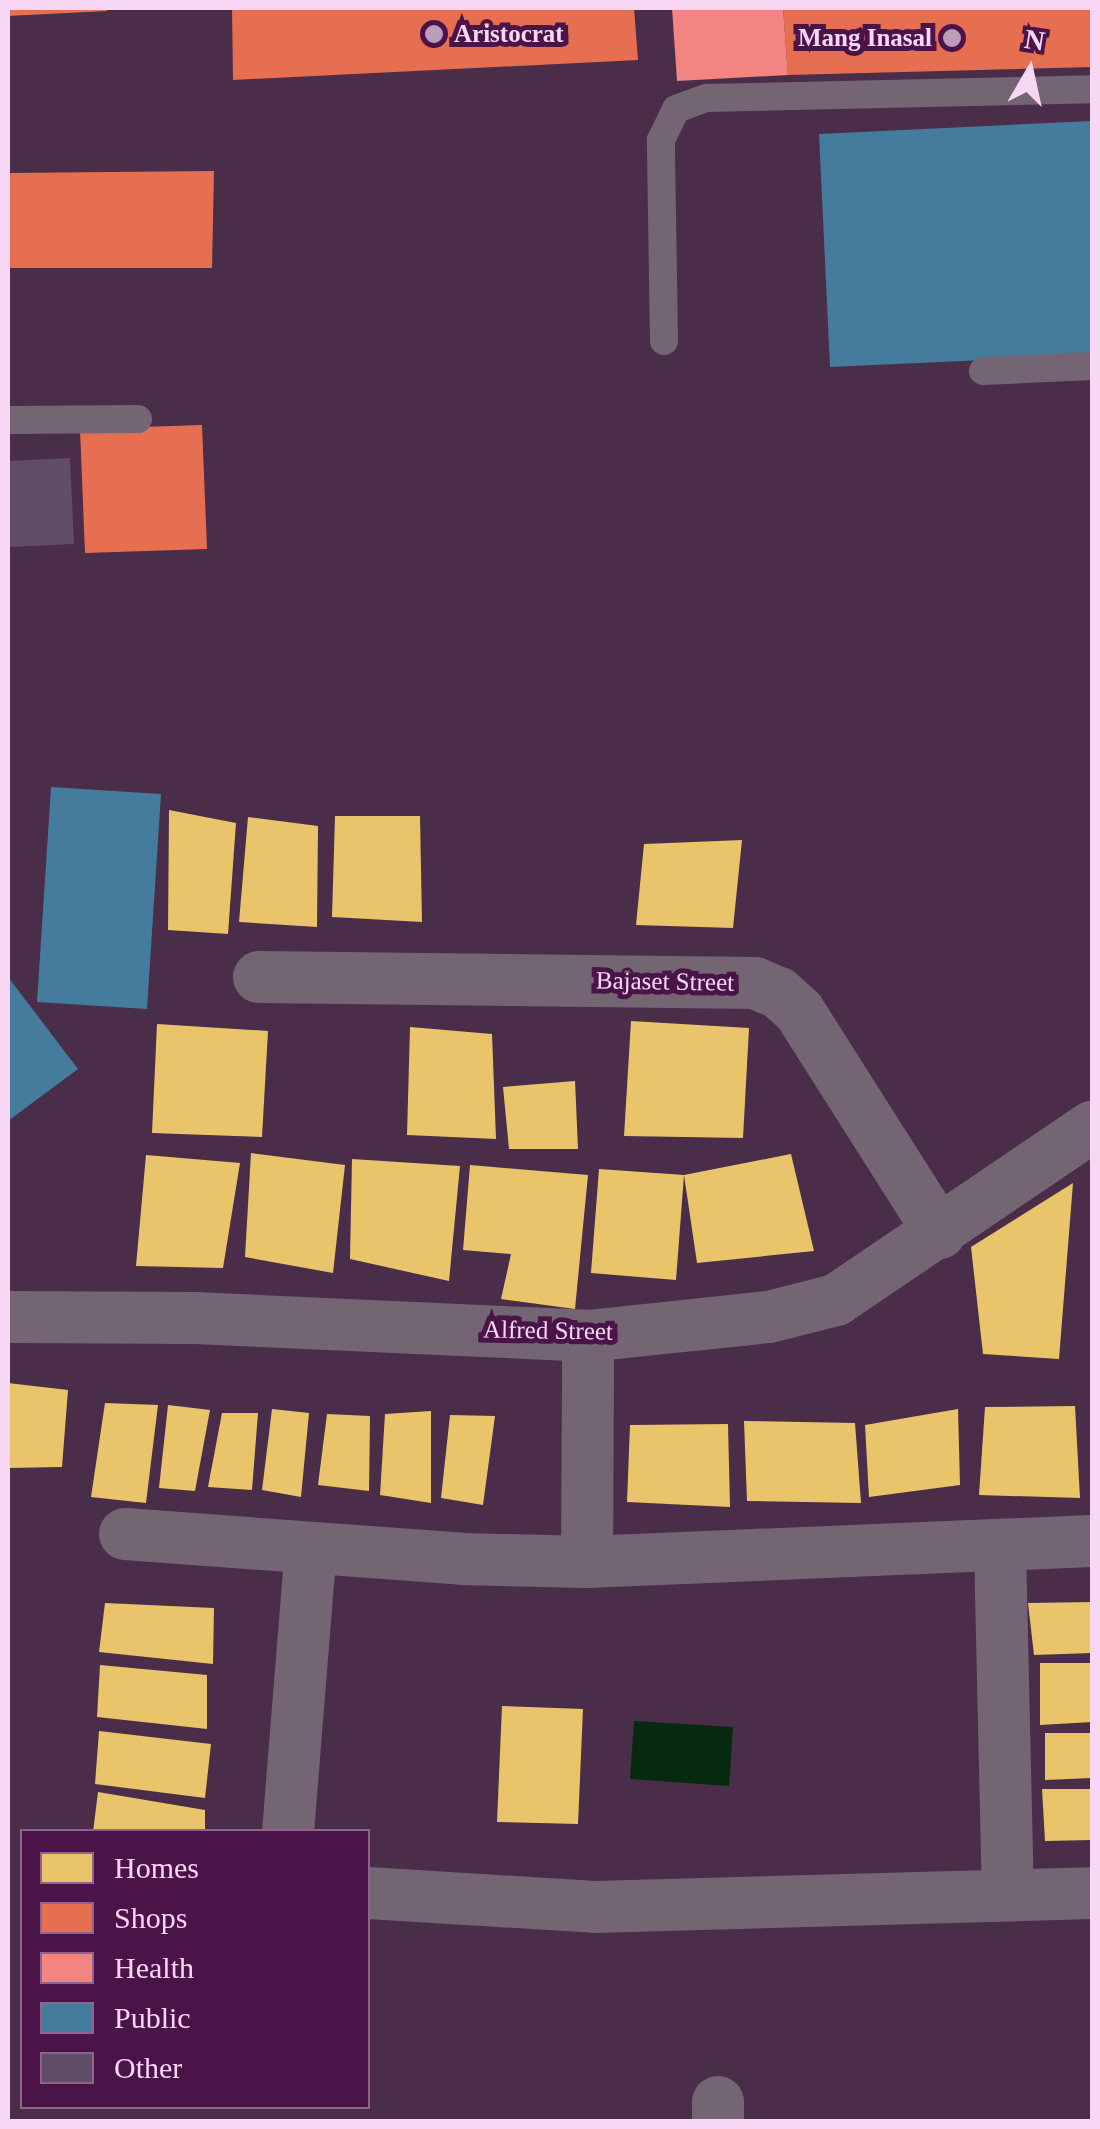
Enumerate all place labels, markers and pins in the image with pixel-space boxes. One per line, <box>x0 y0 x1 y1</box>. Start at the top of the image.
place label: Aristocrat <box>454 19 564 49</box>
marker: Aristocrat <box>423 23 445 45</box>
place label: Mang Inasal <box>798 23 932 53</box>
marker: Mang Inasal <box>941 27 963 49</box>

